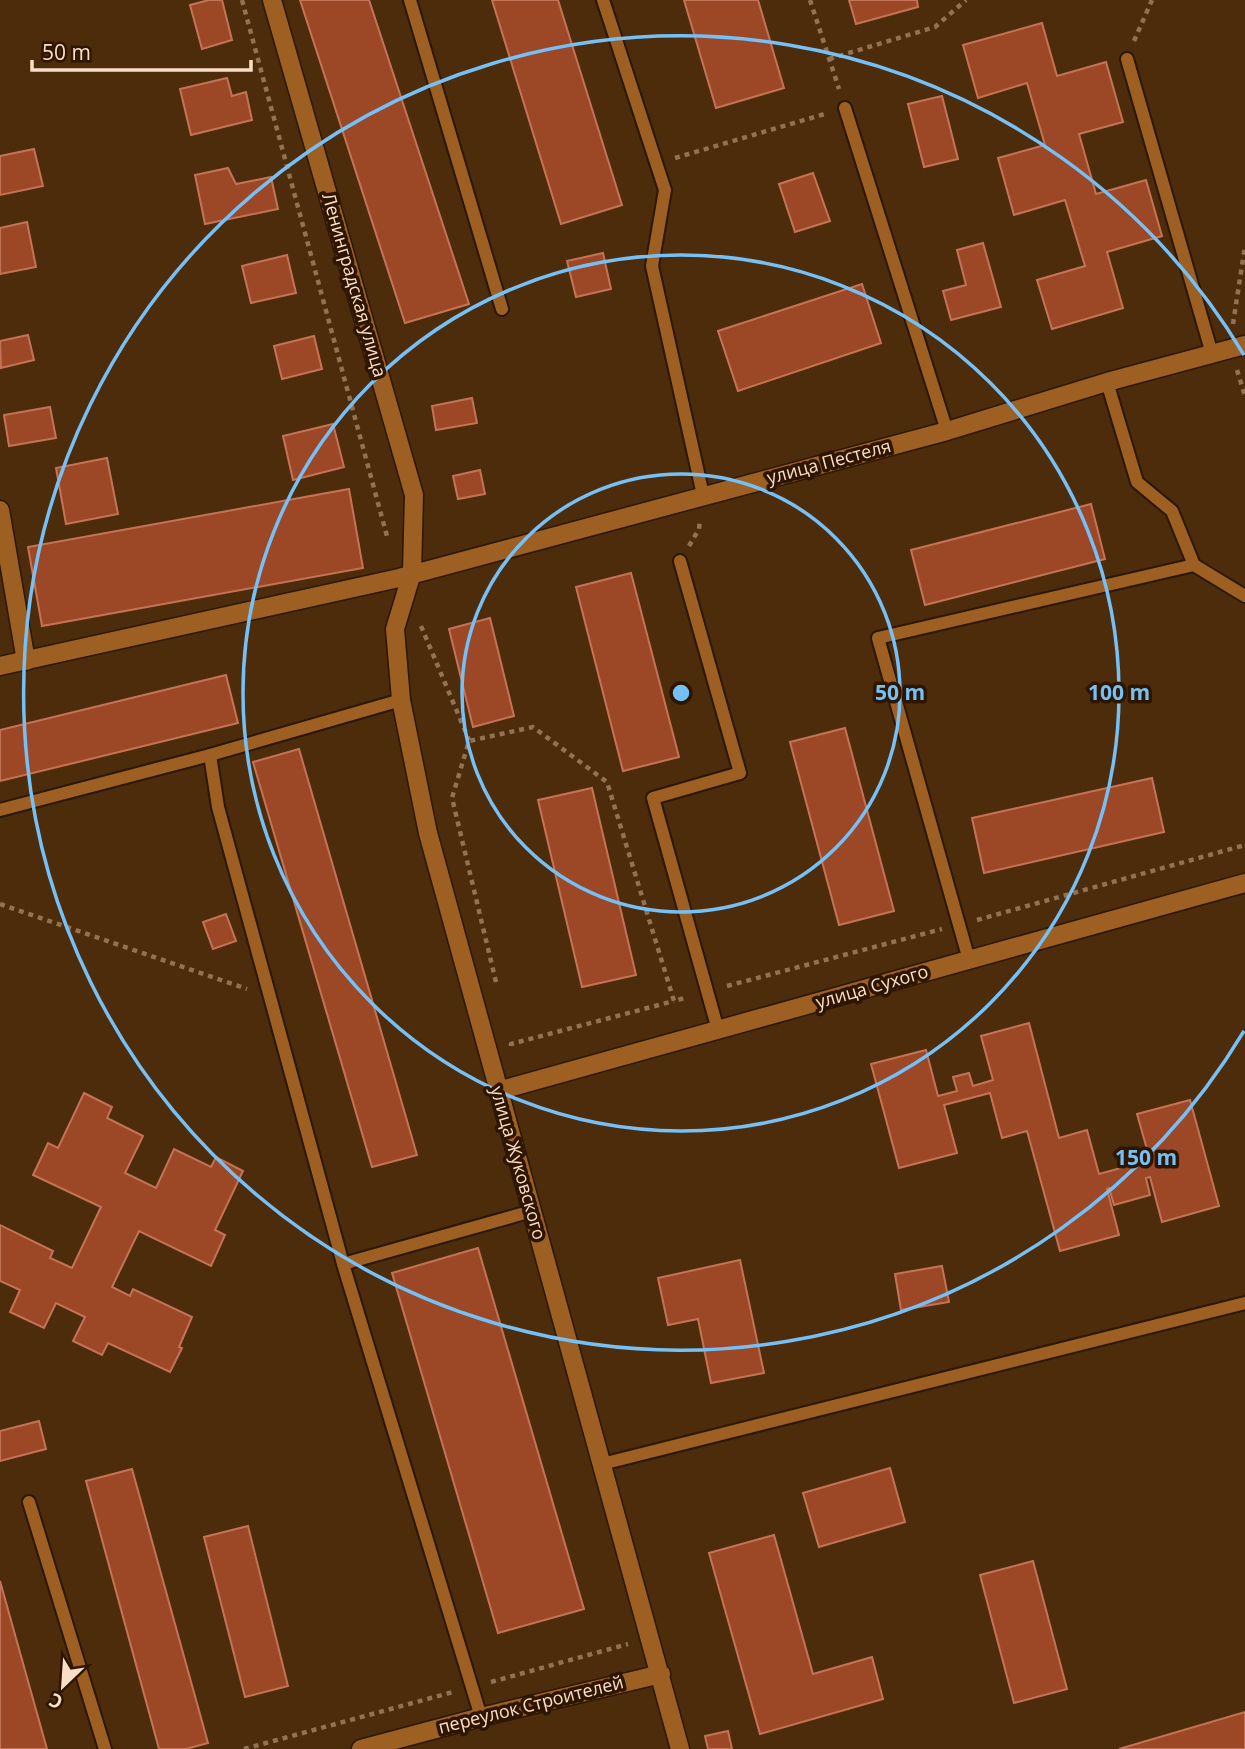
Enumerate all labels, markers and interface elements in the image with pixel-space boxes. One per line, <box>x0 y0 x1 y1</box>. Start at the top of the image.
scale bar <box>32 28 250 72</box>
text: 50 m <box>42 38 91 66</box>
street label: Ленинградская улица <box>317 190 393 380</box>
street label: улица Пестеля <box>764 433 893 489</box>
text: 50 m <box>875 678 925 706</box>
text: 100 m <box>1088 678 1150 706</box>
centre of rings <box>669 681 693 705</box>
street label: улица Сухого <box>813 959 931 1014</box>
street label: улица Жуковского <box>486 1083 552 1242</box>
text: 150 m <box>1115 1143 1177 1171</box>
north arrow <box>28 1651 98 1721</box>
street label: переулок Строителей <box>436 1669 626 1739</box>
text: С <box>45 1687 67 1716</box>

